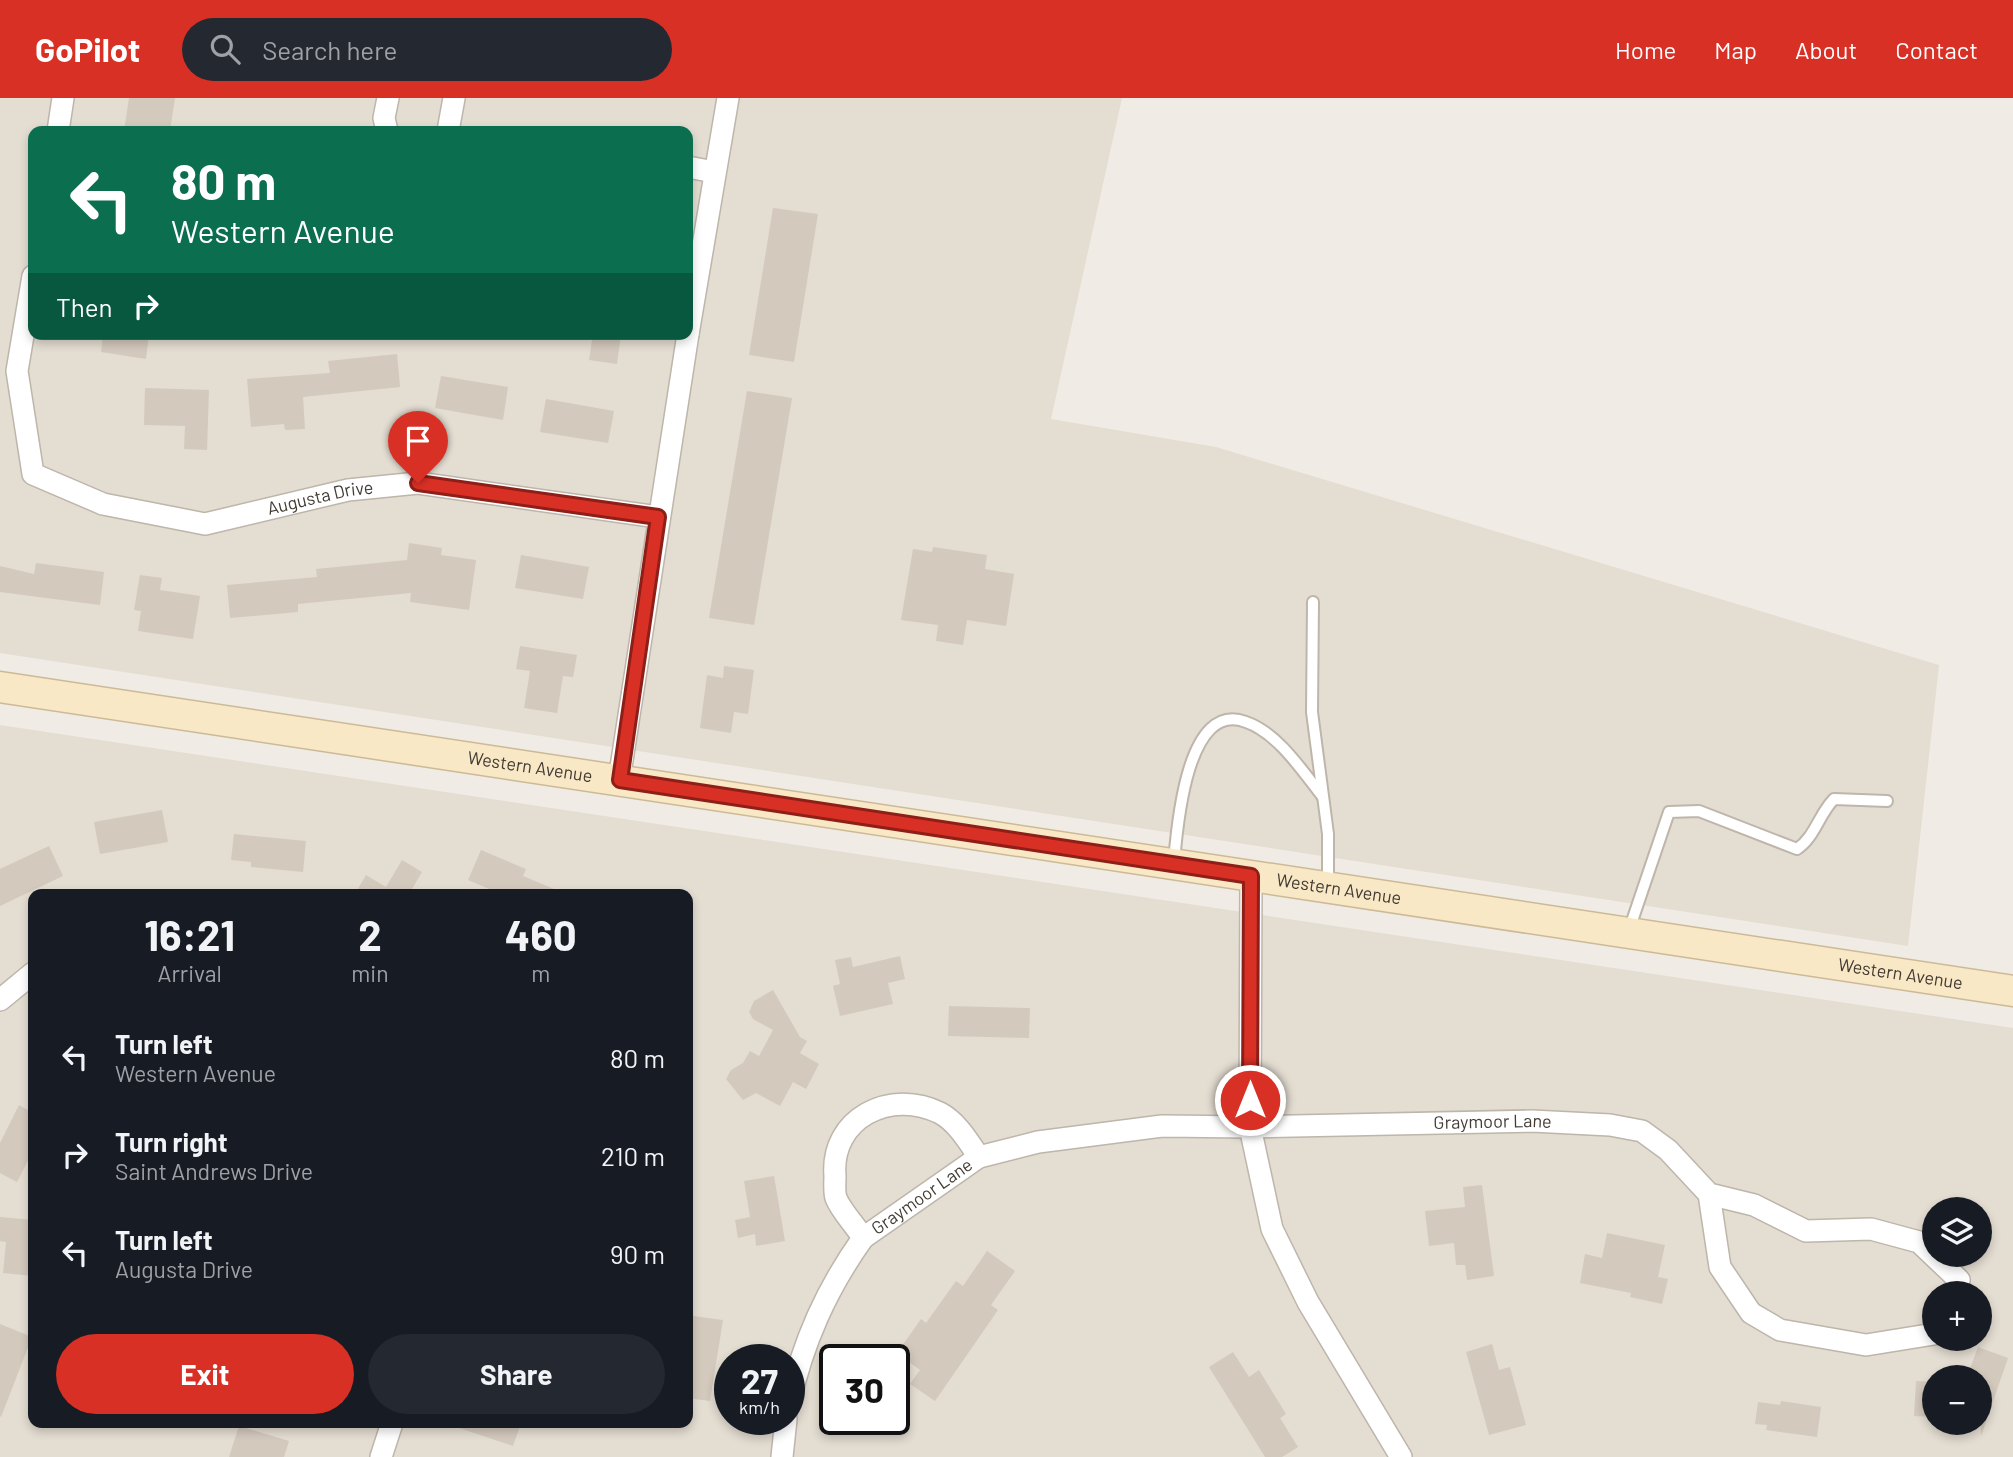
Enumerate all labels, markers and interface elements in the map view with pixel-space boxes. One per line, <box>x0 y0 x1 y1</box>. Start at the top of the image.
search box <box>182 18 672 81</box>
text: GoPilot <box>35 29 140 69</box>
icon: search <box>206 30 244 68</box>
text: Search here <box>262 34 397 65</box>
text: Home <box>1615 35 1676 64</box>
text: Map <box>1714 35 1757 64</box>
text: About <box>1795 35 1857 64</box>
text: Contact <box>1895 35 1978 64</box>
text: 80 m <box>171 151 276 210</box>
icon: left <box>56 154 147 245</box>
text: Western Avenue <box>171 211 395 249</box>
icon: right <box>127 287 165 325</box>
text: Then <box>56 291 113 322</box>
pin <box>388 411 448 483</box>
icon: arrive <box>399 422 437 460</box>
street label: Augusta Drive <box>265 476 374 519</box>
street label: Western Avenue <box>466 746 594 786</box>
street label: Western Avenue <box>1275 868 1403 908</box>
text: 16:21 <box>144 909 235 959</box>
text: 2 <box>358 909 382 959</box>
text: 460 <box>505 909 577 959</box>
street label: Western Avenue <box>1837 953 1965 993</box>
text: Arrival <box>158 959 222 987</box>
text: min <box>351 959 389 987</box>
text: m <box>531 959 550 987</box>
text: Turn left <box>115 1028 213 1059</box>
icon: left <box>56 1038 94 1076</box>
text: 80 m <box>610 1042 665 1073</box>
text: Western Avenue <box>115 1059 276 1087</box>
position arrow <box>1213 1063 1287 1137</box>
street label: Graymoor Lane <box>1433 1109 1552 1133</box>
text: Turn right <box>115 1126 228 1157</box>
icon: right <box>56 1136 94 1174</box>
text: 210 m <box>601 1140 665 1171</box>
street label: Graymoor Lane <box>867 1153 976 1239</box>
text: Saint Andrews Drive <box>115 1157 313 1185</box>
map controls <box>1922 1197 1992 1435</box>
button: layers <box>1922 1197 1992 1267</box>
text: Turn left <box>115 1224 213 1255</box>
icon: left <box>56 1234 94 1272</box>
text: 90 m <box>610 1238 665 1269</box>
text: Augusta Drive <box>115 1255 253 1283</box>
button: + <box>1922 1281 1992 1351</box>
button: Exit <box>56 1334 354 1414</box>
button: Share <box>368 1334 665 1414</box>
speed limit sign: 30 <box>819 1344 910 1435</box>
text: 27 <box>741 1359 778 1401</box>
button: − <box>1922 1365 1992 1435</box>
text: km/h <box>739 1396 780 1418</box>

